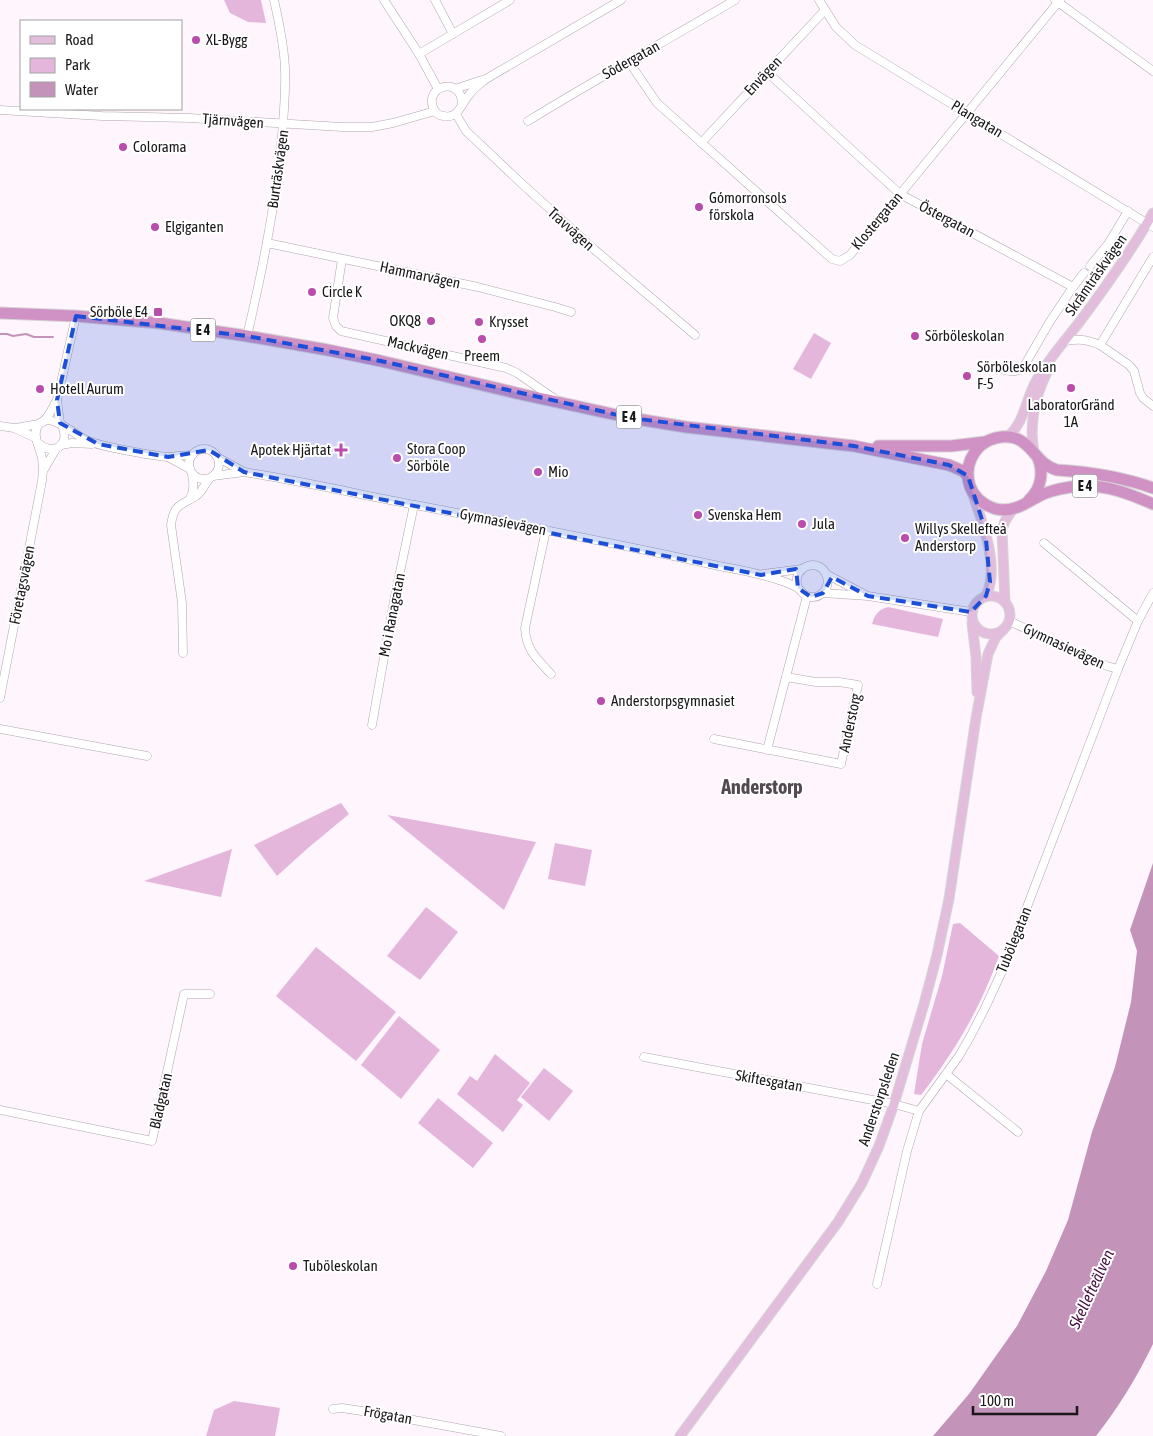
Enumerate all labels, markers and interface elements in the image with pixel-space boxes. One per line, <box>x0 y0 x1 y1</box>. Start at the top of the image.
legend <box>20 20 182 110</box>
text: Road <box>65 31 94 48</box>
place label: XL-Bygg <box>206 31 248 48</box>
marker: XL-Bygg <box>190 34 202 46</box>
street label: Södergatan <box>599 37 662 82</box>
street label: Envägen <box>740 53 785 99</box>
text: Park <box>65 56 90 73</box>
text: Water <box>65 81 98 98</box>
street label: Plangatan <box>948 97 1006 141</box>
street label: Tjärnvägen <box>202 110 264 131</box>
street label: Burträskvägen <box>264 129 291 209</box>
place label: Colorama <box>133 138 187 155</box>
marker: Colorama <box>117 141 129 153</box>
street label: Klostergatan <box>848 188 906 253</box>
place label: Gómorronsols förskola <box>709 189 787 223</box>
street label: Östergatan <box>916 197 978 240</box>
marker: Gómorronsols förskola <box>693 201 705 213</box>
street label: Travvägen <box>545 204 598 254</box>
place label: Elgiganten <box>165 218 224 235</box>
marker: Elgiganten <box>149 221 161 233</box>
street label: Skråmträskvägen <box>1061 231 1130 319</box>
street label: Hammarvägen <box>378 258 462 291</box>
place label: Circle K <box>322 283 363 300</box>
marker: Circle K <box>306 286 318 298</box>
place label: Sörböle E4 <box>90 303 148 320</box>
marker: Sörböle E4 <box>152 306 164 318</box>
place label: OKQ8 <box>390 312 421 329</box>
place label: Krysset <box>489 313 529 330</box>
marker: OKQ8 <box>425 315 437 327</box>
marker: Krysset <box>473 316 485 328</box>
road number: E 4 <box>190 318 216 342</box>
place label: Sörböleskolan <box>925 327 1004 344</box>
marker: Sörböleskolan <box>909 330 921 342</box>
street label: Mackvägen <box>386 332 450 363</box>
marker: Preem <box>476 333 488 345</box>
place label: Preem <box>464 347 500 364</box>
place label: Sörböleskolan F-5 <box>977 358 1056 392</box>
marker: Sörböleskolan F-5 <box>961 370 973 382</box>
place label: Hotell Aurum <box>50 380 124 397</box>
marker: LaboratorGränd 1A <box>1065 382 1077 394</box>
marker: Hotell Aurum <box>34 383 46 395</box>
place label: LaboratorGränd 1A <box>1027 396 1115 430</box>
road number: E 4 <box>616 406 642 428</box>
place label: Stora Coop Sörböle <box>407 440 466 474</box>
place label: Apotek Hjärtat <box>251 441 331 458</box>
marker: Apotek Hjärtat <box>335 444 347 456</box>
marker: Stora Coop Sörböle <box>391 452 403 464</box>
place label: Mio <box>548 463 569 480</box>
marker: Mio <box>532 466 544 478</box>
road number: E 4 <box>1072 474 1098 498</box>
street label: Gymnasievägen <box>458 505 548 538</box>
place label: Svenska Hem <box>708 506 782 523</box>
marker: Svenska Hem <box>692 509 704 521</box>
place label: Jula <box>812 515 835 532</box>
marker: Jula <box>796 518 808 530</box>
place label: Willys Skellefteå Anderstorp <box>915 520 1007 554</box>
marker: Willys Skellefteå Anderstorp <box>899 532 911 544</box>
street label: Företagsvägen <box>6 544 38 626</box>
street label: Mo i Ranagatan <box>375 572 408 658</box>
street label: Gymnasievägen <box>1021 619 1108 672</box>
street label: Anderstorg <box>835 691 864 754</box>
place label: Anderstorpsgymnasiet <box>611 692 735 709</box>
marker: Anderstorpsgymnasiet <box>595 695 607 707</box>
district label: Anderstorp <box>720 775 803 798</box>
street label: Tubölegatan <box>993 904 1034 975</box>
street label: Anderstorpsleden <box>855 1050 903 1148</box>
street label: Skiftesgatan <box>734 1066 804 1095</box>
street label: Bladgatan <box>146 1071 175 1131</box>
water label: Skellefteälven <box>1064 1246 1117 1332</box>
place label: Tuböleskolan <box>303 1257 378 1274</box>
marker: Tuböleskolan <box>287 1260 299 1272</box>
scale bar <box>973 1384 1077 1416</box>
text: 100 m <box>980 1392 1014 1409</box>
street label: Frögatan <box>363 1402 414 1427</box>

